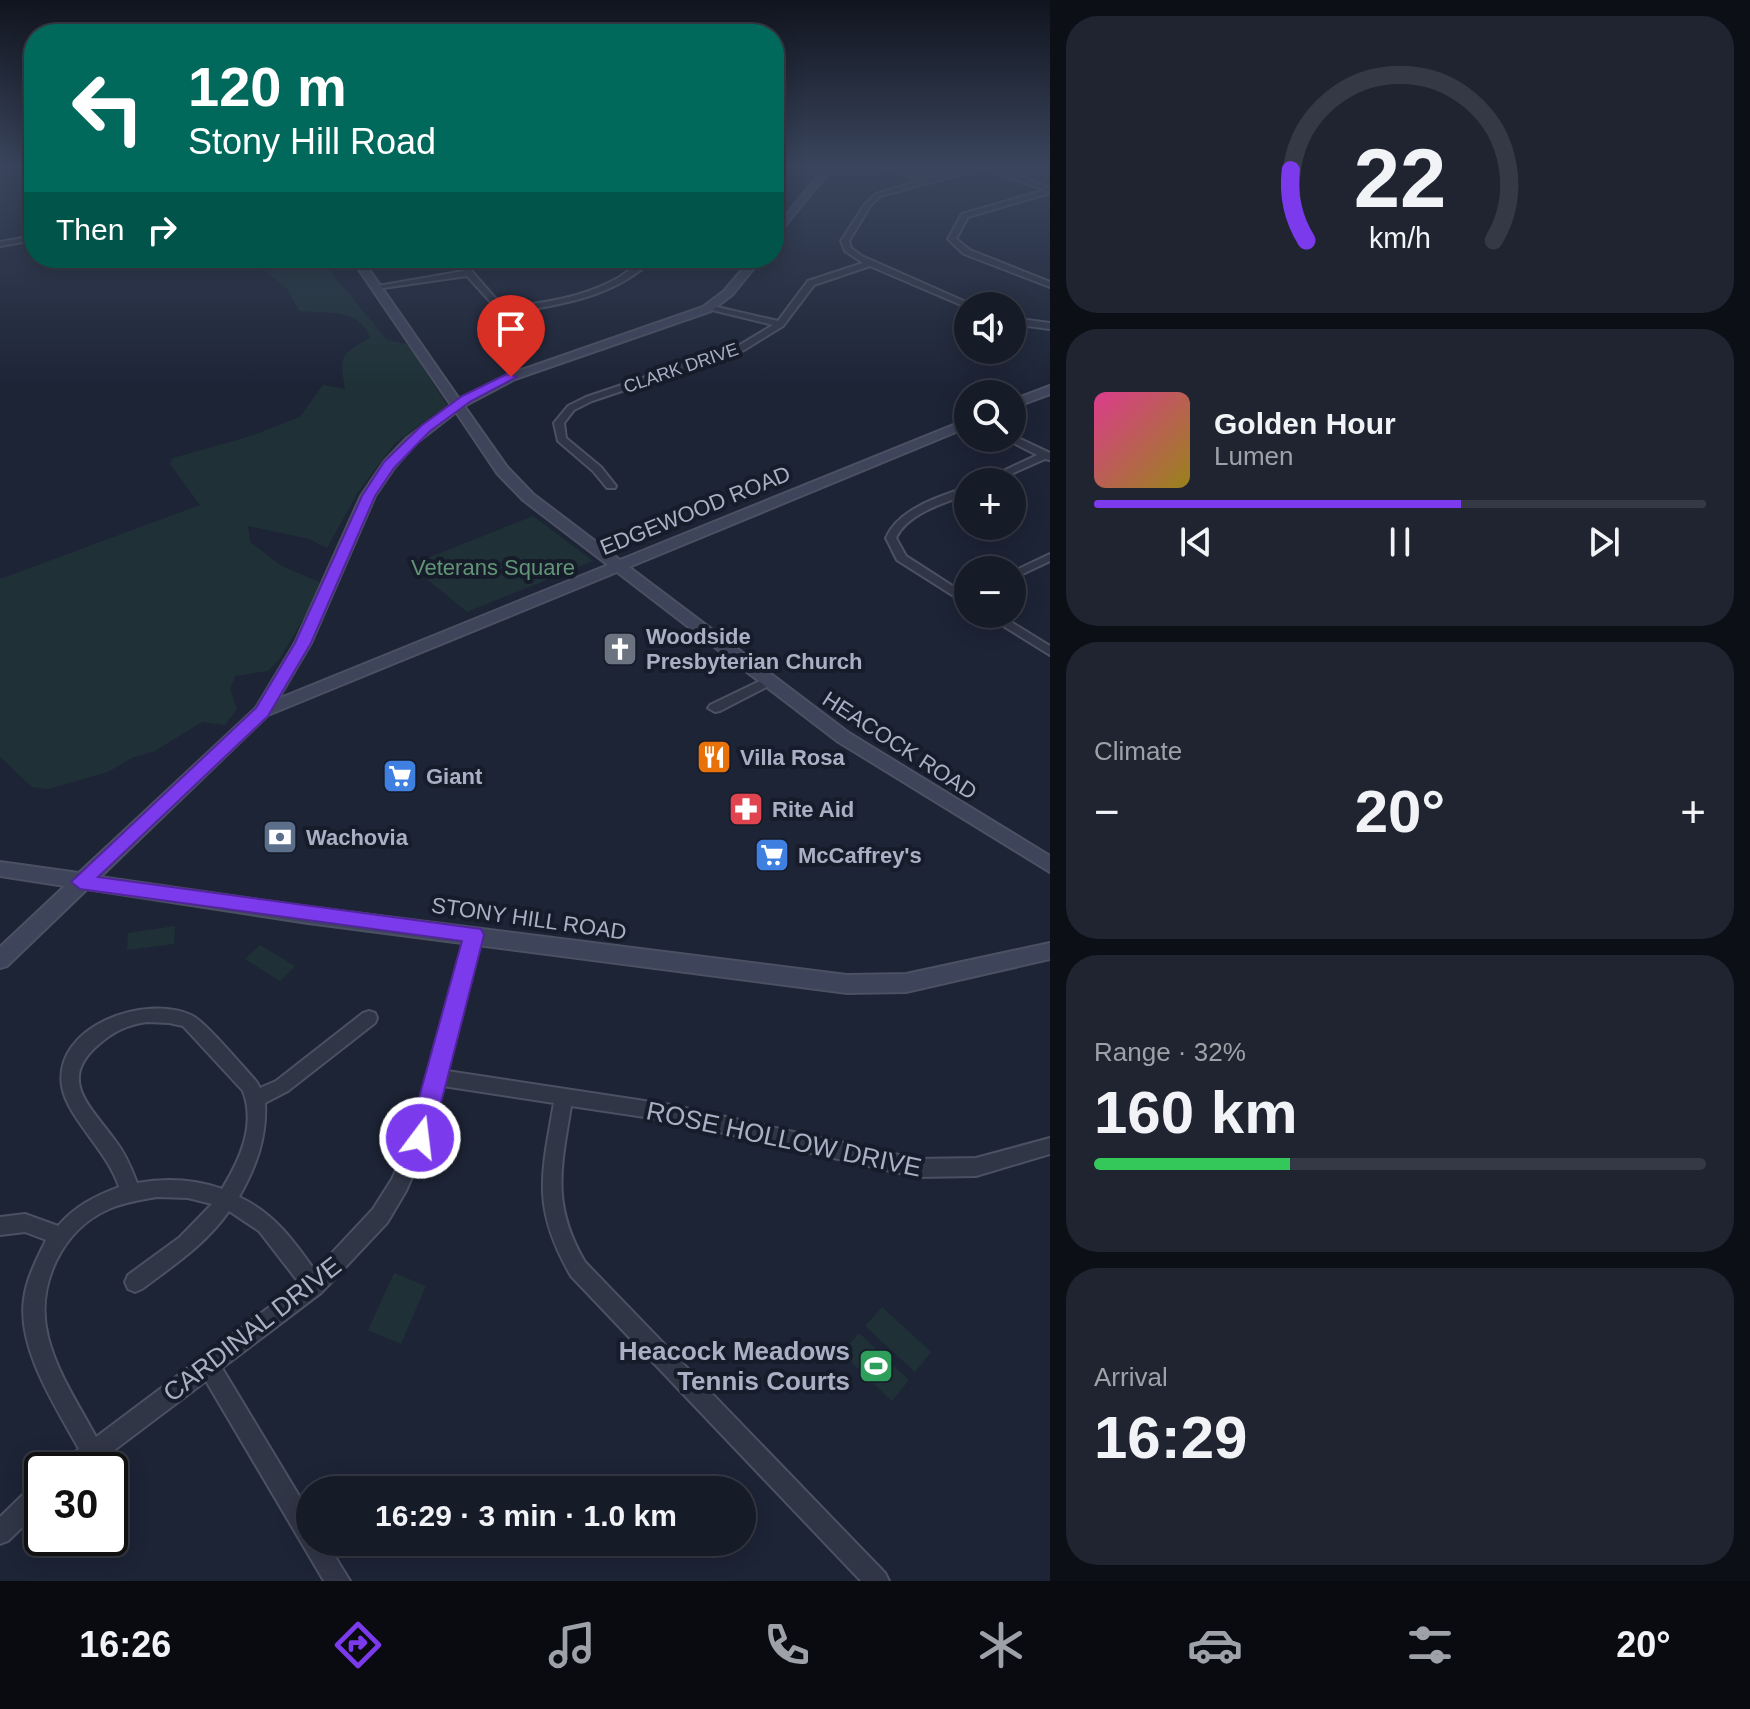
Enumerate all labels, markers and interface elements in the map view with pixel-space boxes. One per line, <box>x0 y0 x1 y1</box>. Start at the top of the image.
text: 120 m <box>188 55 347 118</box>
icon: left <box>56 56 160 160</box>
text: Stony Hill Road <box>188 121 436 162</box>
text: 22 <box>1354 131 1446 224</box>
icon: right <box>140 208 184 252</box>
text: Then <box>56 213 124 246</box>
text: km/h <box>1369 222 1431 254</box>
map controls <box>954 292 1026 628</box>
button: sound <box>954 292 1026 364</box>
pin <box>477 295 545 377</box>
icon: arrive <box>489 307 533 351</box>
street label: CLARK DRIVE <box>621 339 741 397</box>
button: search <box>954 380 1026 452</box>
text: Golden Hour <box>1214 407 1396 440</box>
text: Lumen <box>1214 441 1294 471</box>
street label: EDGEWOOD ROAD <box>596 461 794 560</box>
button: + <box>954 468 1026 540</box>
icon: previous <box>1174 520 1218 564</box>
icon: pause <box>1378 520 1422 564</box>
icon: next <box>1582 520 1626 564</box>
park label: Veterans Square <box>411 555 575 580</box>
button: − <box>954 556 1026 628</box>
place label: Woodside Presbyterian Church <box>646 624 862 674</box>
church icon: Woodside Presbyterian Church <box>601 630 639 668</box>
street label: HEACOCK ROAD <box>818 686 981 805</box>
text: Climate <box>1094 736 1182 766</box>
restaurant icon: Villa Rosa <box>695 738 733 776</box>
place label: Villa Rosa <box>740 745 846 770</box>
supermarket icon: Giant <box>381 757 419 795</box>
place label: Giant <box>426 764 483 789</box>
text: 20° <box>1355 778 1445 845</box>
text: − <box>1094 787 1120 836</box>
text: + <box>1680 787 1706 836</box>
pharmacy icon: Rite Aid <box>727 790 765 828</box>
place label: Rite Aid <box>772 797 854 822</box>
bank icon: Wachovia <box>261 818 299 856</box>
place label: Wachovia <box>306 825 409 850</box>
supermarket icon: McCaffrey's <box>753 836 791 874</box>
place label: McCaffrey's <box>798 843 922 868</box>
street label: STONY HILL ROAD <box>430 892 628 945</box>
text: Range · 32% <box>1094 1037 1246 1067</box>
text: 160 km <box>1094 1079 1298 1146</box>
street label: ROSE HOLLOW DRIVE <box>644 1095 924 1183</box>
position arrow <box>378 1096 462 1180</box>
street label: CARDINAL DRIVE <box>157 1250 347 1408</box>
place label: Heacock Meadows Tennis Courts <box>619 1336 850 1396</box>
sports icon: Heacock Meadows Tennis Courts <box>857 1347 895 1385</box>
text: Arrival <box>1094 1362 1168 1392</box>
text: 16:29 <box>1094 1404 1247 1471</box>
speed limit sign: 30 <box>24 1452 128 1556</box>
text: 16:29 · 3 min · 1.0 km <box>375 1499 677 1532</box>
icon: directions <box>330 1617 386 1673</box>
icon: music <box>544 1617 600 1673</box>
icon: phone <box>759 1617 815 1673</box>
icon: climate <box>973 1617 1029 1673</box>
icon: car <box>1187 1617 1243 1673</box>
icon: filters <box>1402 1617 1458 1673</box>
text: 16:26 <box>79 1624 171 1665</box>
text: 20° <box>1616 1624 1671 1665</box>

